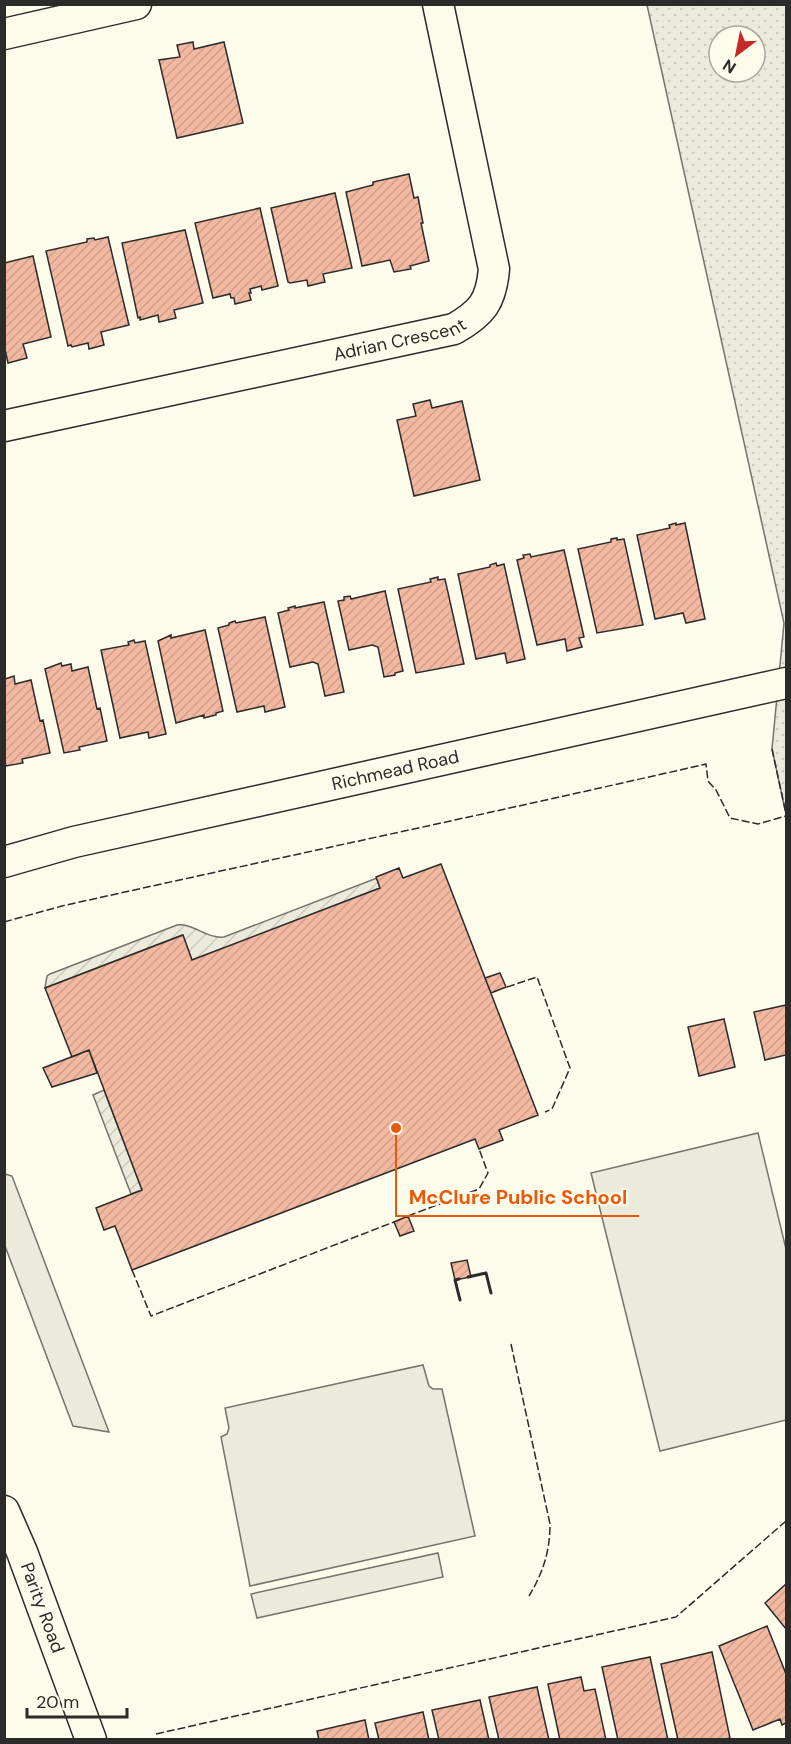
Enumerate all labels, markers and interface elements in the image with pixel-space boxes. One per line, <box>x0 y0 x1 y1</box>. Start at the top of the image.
north arrow <box>707 24 767 84</box>
text: N <box>719 54 740 78</box>
street label: Adrian Crescent <box>331 312 471 367</box>
street label: Richmead Road <box>329 744 461 796</box>
callout: McClure Public School <box>396 1178 639 1216</box>
text: McClure Public School <box>409 1184 627 1210</box>
street label: Parity Road <box>15 1559 70 1656</box>
scale bar <box>27 1681 128 1719</box>
text: 20 m <box>36 1690 79 1714</box>

